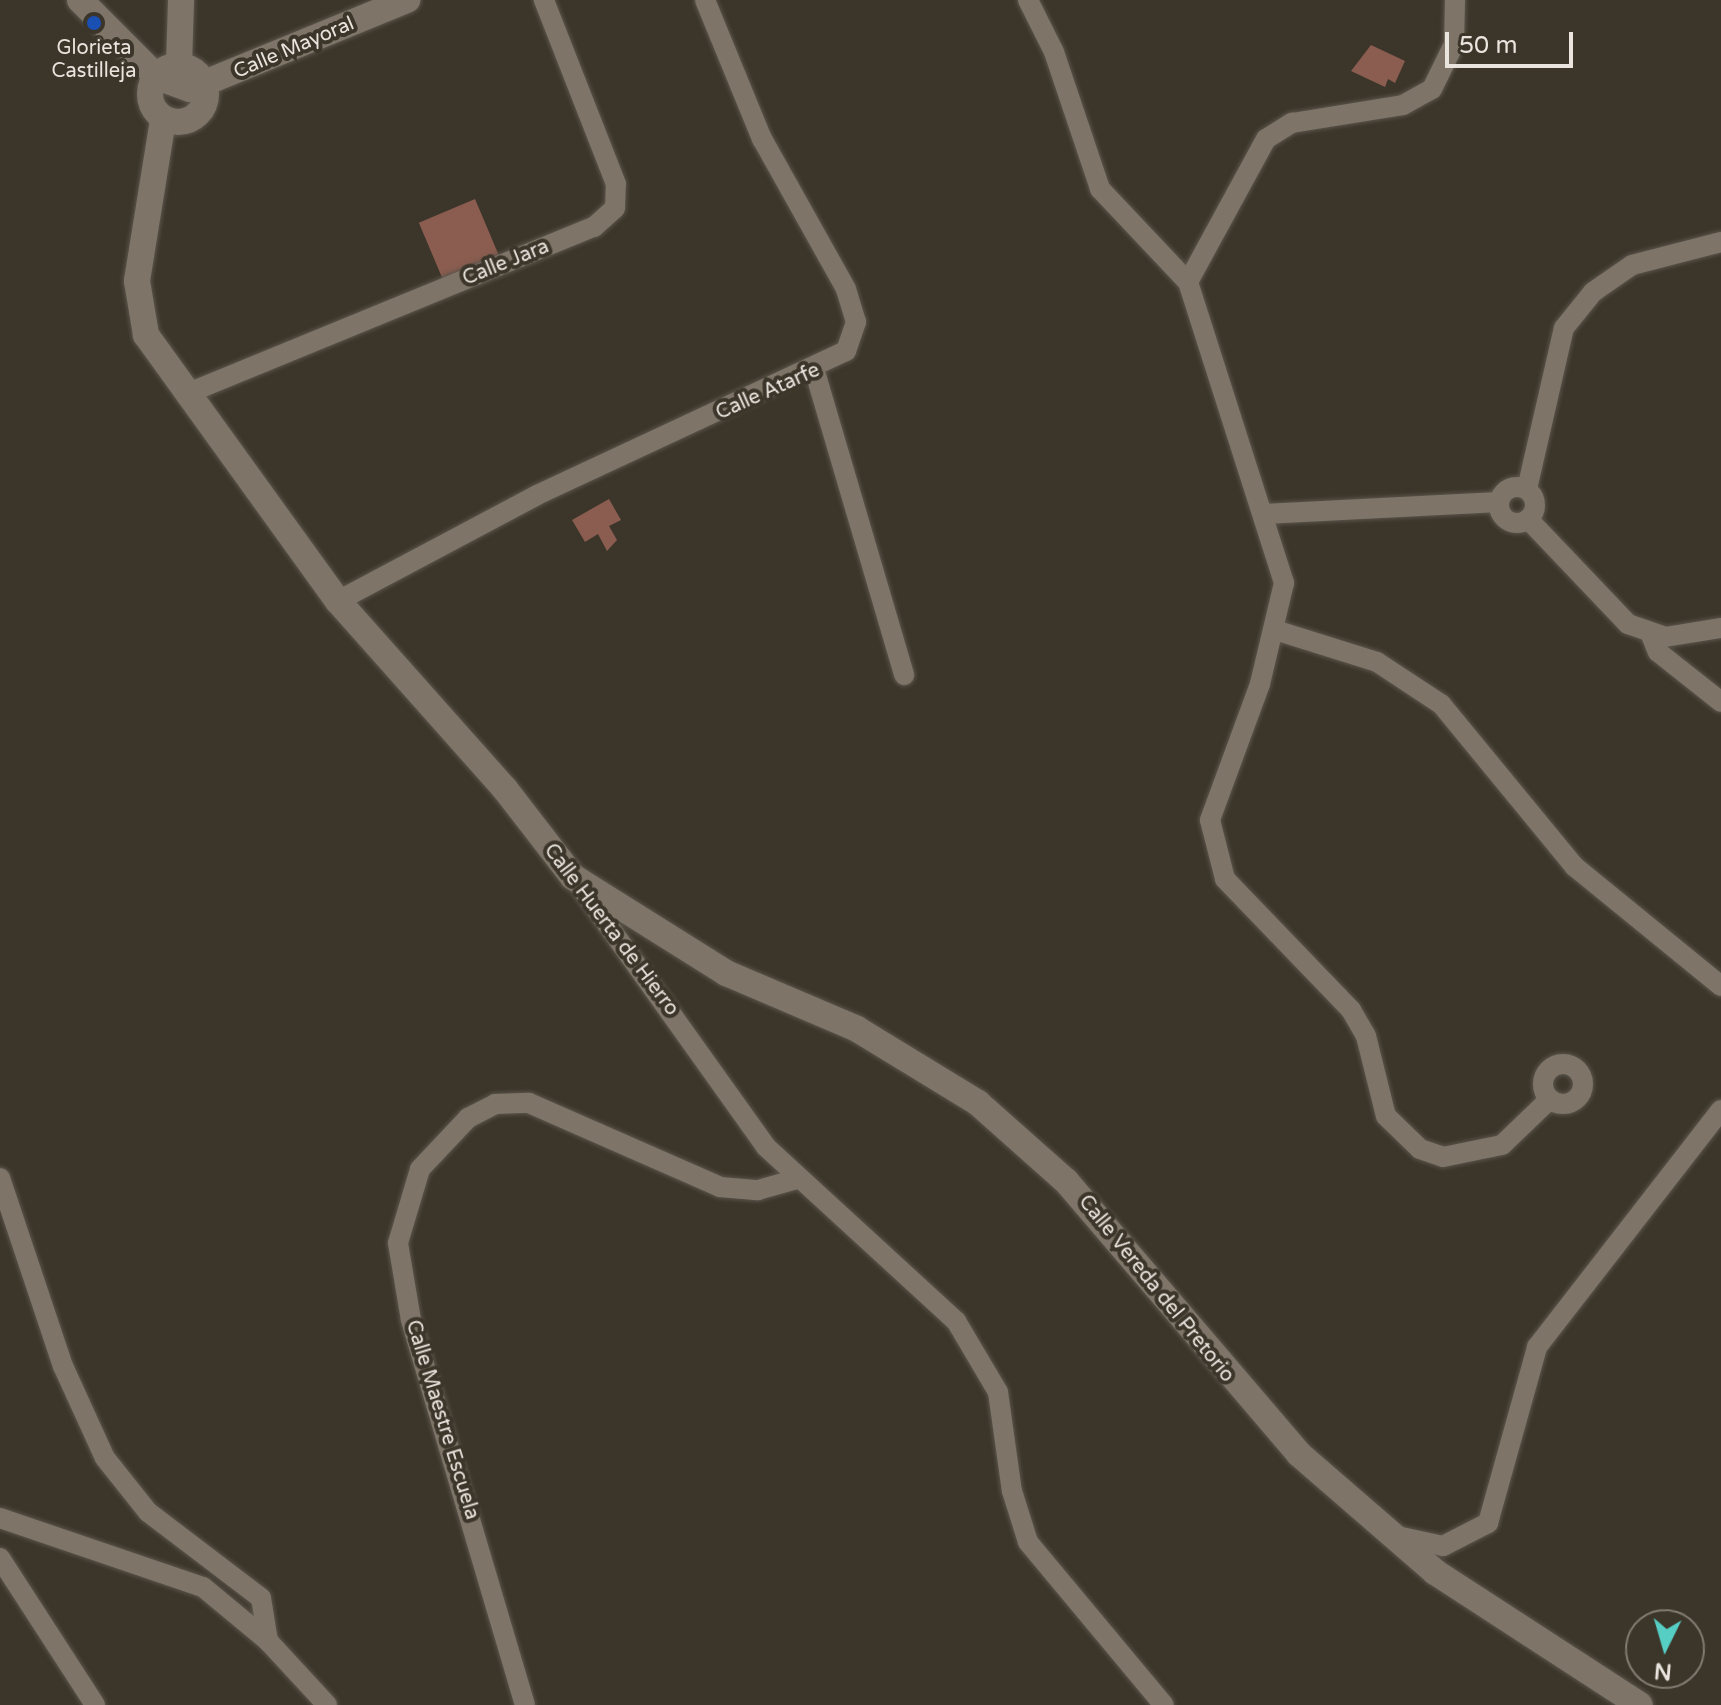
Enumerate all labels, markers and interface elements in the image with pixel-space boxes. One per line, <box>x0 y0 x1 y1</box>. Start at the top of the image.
street label: Calle Mayoral <box>230 12 358 84</box>
marker: Glorieta Castilleja <box>85 14 103 32</box>
scale bar <box>1449 16 1577 66</box>
text: 50 m <box>1459 31 1517 60</box>
place label: Glorieta Castilleja <box>52 36 136 83</box>
street label: Calle Jara <box>459 235 553 291</box>
street label: Calle Atarfe <box>712 358 824 426</box>
street label: Calle Huerta de Hierro <box>538 839 684 1021</box>
street label: Calle Vereda del Pretorio <box>1073 1191 1239 1387</box>
street label: Calle Maestre Escuela <box>400 1317 484 1523</box>
north arrow <box>1625 1609 1705 1689</box>
text: N <box>1653 1657 1673 1685</box>

